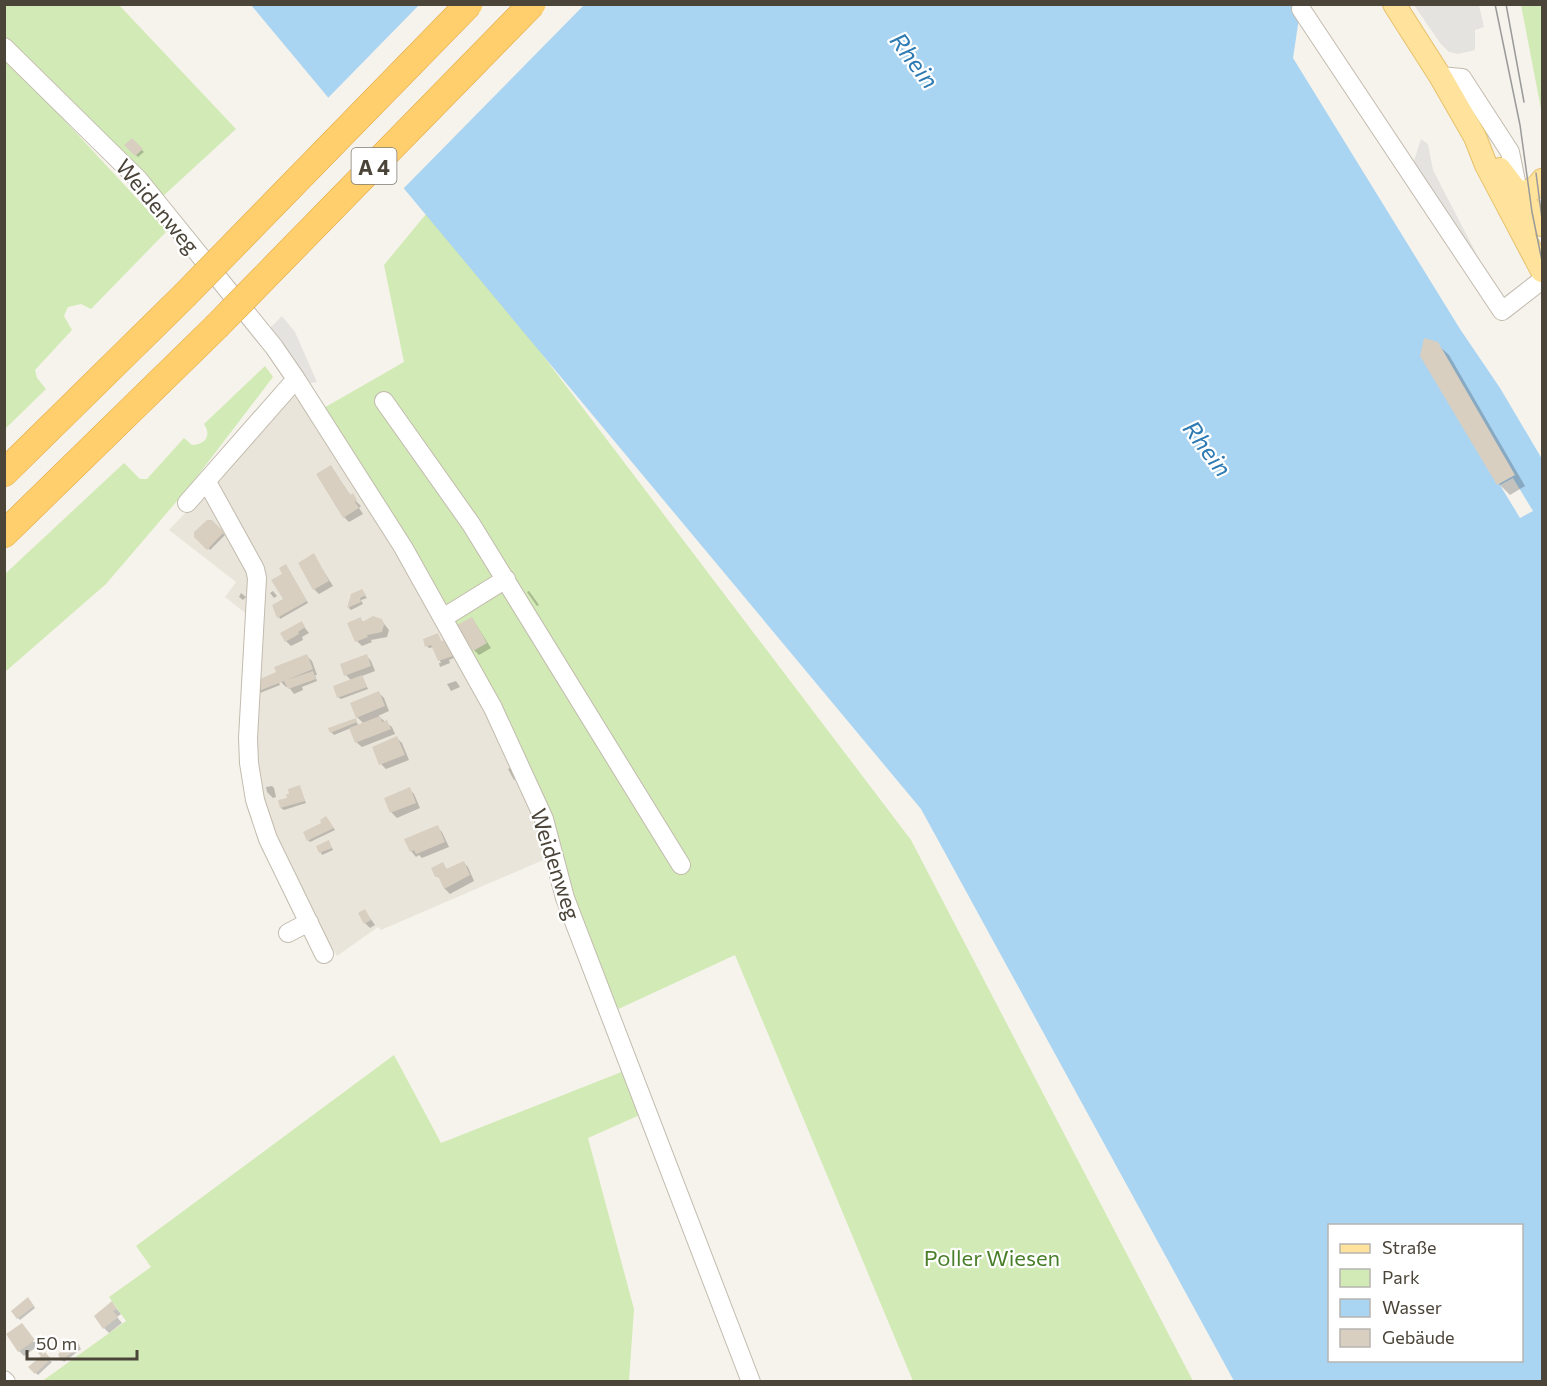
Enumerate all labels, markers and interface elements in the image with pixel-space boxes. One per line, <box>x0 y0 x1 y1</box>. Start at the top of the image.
water label: Rhein <box>885 26 945 94</box>
road number: A 4 <box>352 148 397 184</box>
street label: Weidenweg <box>111 153 206 259</box>
water label: Rhein <box>1178 414 1238 482</box>
street label: Weidenweg <box>525 805 587 923</box>
legend <box>1328 1224 1523 1362</box>
text: Straße <box>1382 1236 1437 1258</box>
park label: Poller Wiesen <box>924 1244 1060 1271</box>
text: Park <box>1382 1266 1420 1288</box>
text: Wasser <box>1382 1296 1442 1318</box>
scale bar <box>27 1323 136 1361</box>
text: Gebäude <box>1382 1326 1455 1348</box>
text: 50 m <box>36 1332 77 1354</box>

